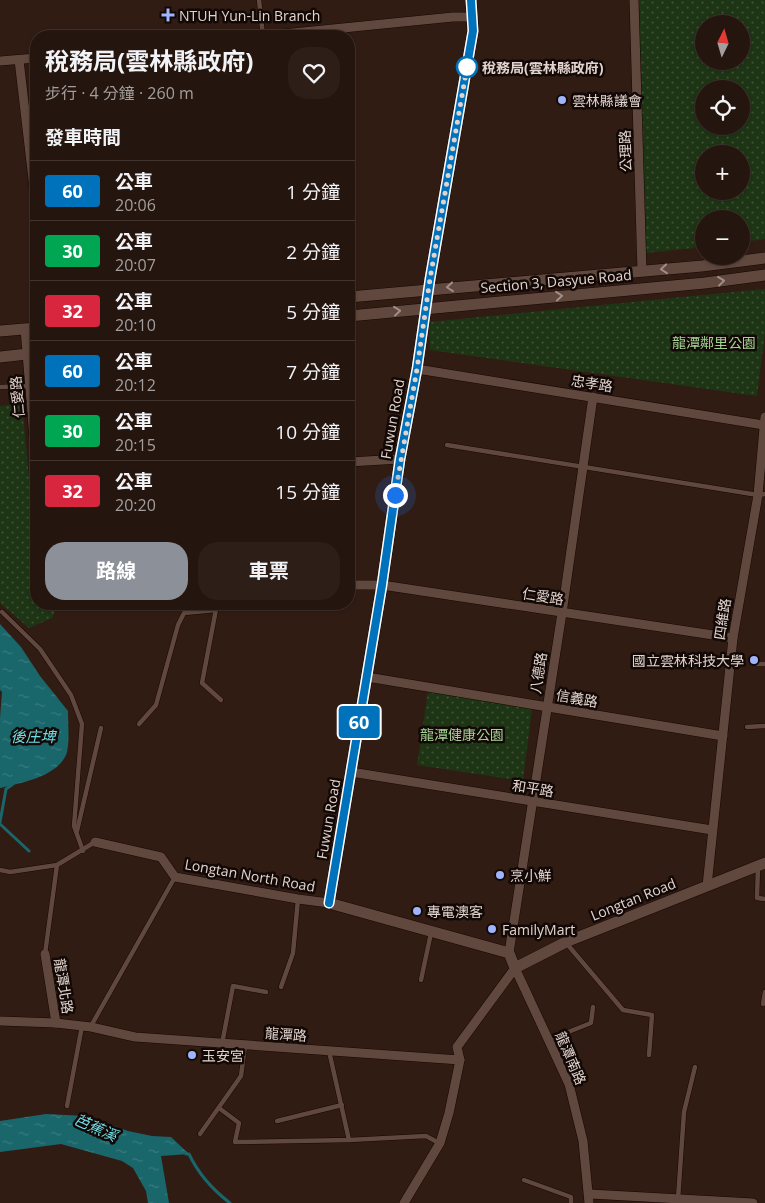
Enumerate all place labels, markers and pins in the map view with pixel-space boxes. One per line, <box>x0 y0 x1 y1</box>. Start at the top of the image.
place label: NTUH Yun-Lin Branch <box>179 6 320 25</box>
marker: NTUH Yun-Lin Branch <box>161 8 175 22</box>
marker: 稅務局(雲林縣政府) <box>456 56 478 78</box>
place label: 稅務局(雲林縣政府) <box>482 58 604 77</box>
place label: 雲林縣議會 <box>572 91 642 110</box>
marker: 雲林縣議會 <box>556 94 568 106</box>
place label: 國立雲林科技大學 <box>632 651 744 670</box>
marker: 國立雲林科技大學 <box>748 654 760 666</box>
place label: 烹小鮮 <box>510 866 552 885</box>
marker: 烹小鮮 <box>494 869 506 881</box>
place label: 專電澳客 <box>427 902 483 921</box>
marker: 專電澳客 <box>411 905 423 917</box>
place label: FamilyMart <box>502 920 575 939</box>
marker: FamilyMart <box>486 923 498 935</box>
place label: 玉安宮 <box>202 1046 244 1065</box>
marker: 玉安宮 <box>186 1049 198 1061</box>

